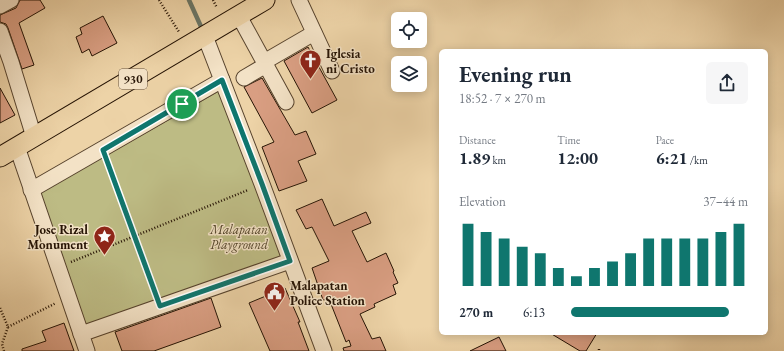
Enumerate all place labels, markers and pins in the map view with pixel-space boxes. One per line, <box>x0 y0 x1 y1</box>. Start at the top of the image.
place label: Iglesia ni Cristo <box>326 45 375 77</box>
church icon: Iglesia ni Cristo <box>297 47 323 80</box>
pin <box>165 87 199 121</box>
place label: Jose Rizal Monument <box>27 221 88 253</box>
place icon: Jose Rizal Monument <box>91 223 117 256</box>
place label: Malapatan Police Station <box>290 277 365 309</box>
public building icon: Malapatan Police Station <box>261 279 287 312</box>

